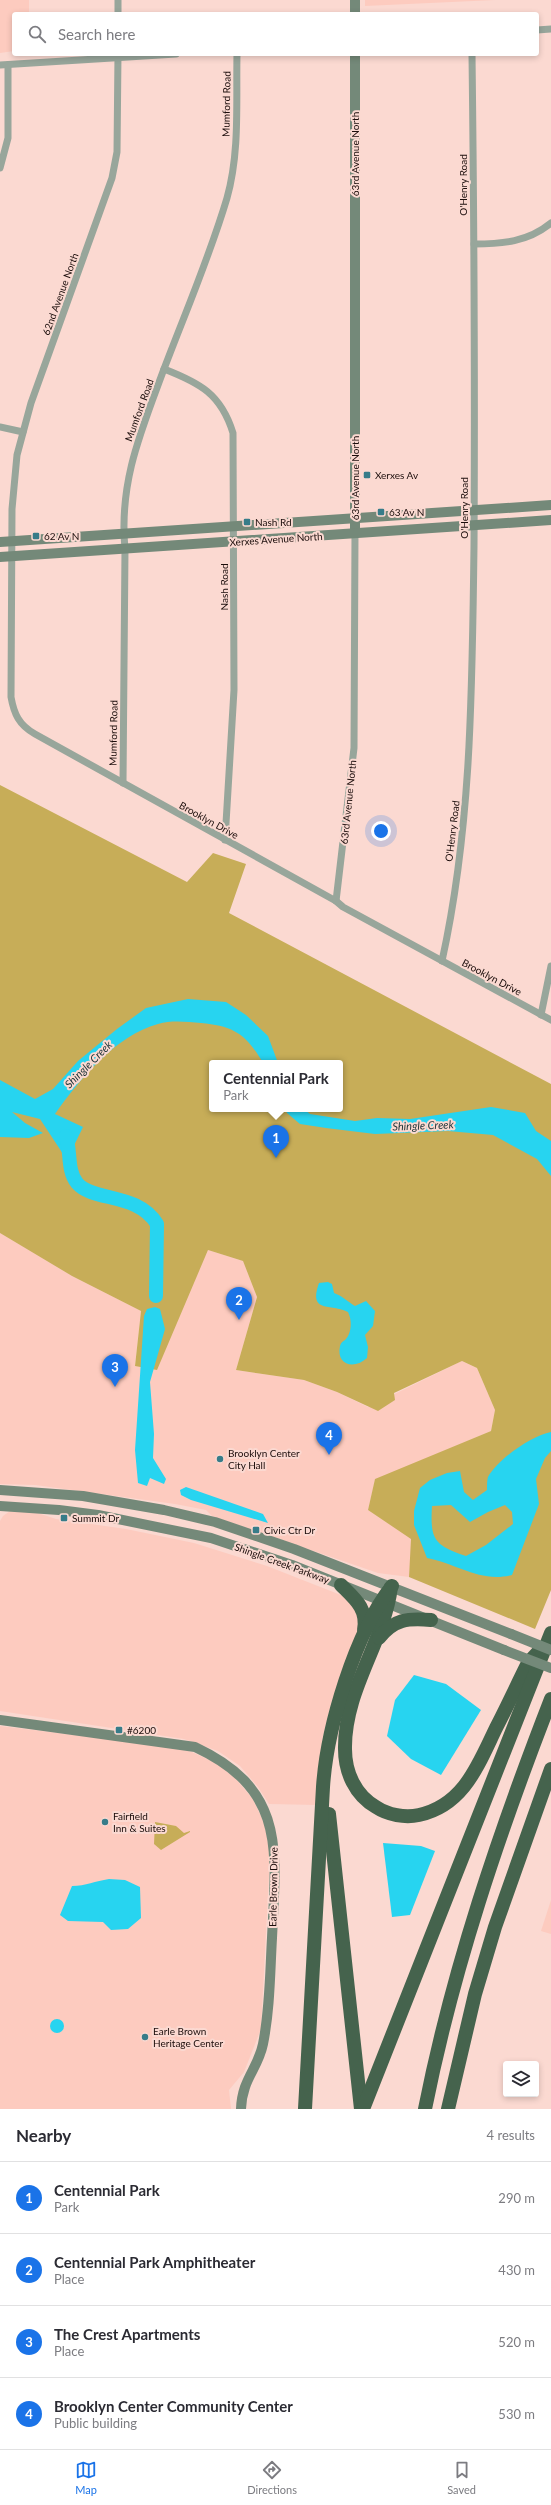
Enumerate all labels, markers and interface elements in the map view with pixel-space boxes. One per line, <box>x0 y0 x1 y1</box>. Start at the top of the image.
search box <box>12 12 539 56</box>
icon: search <box>26 23 48 45</box>
text: Search here <box>58 25 135 43</box>
street label: Mumford Road <box>219 71 233 137</box>
street label: 63rd Avenue North <box>349 112 361 196</box>
street label: O'Henry Road <box>457 154 469 216</box>
street label: 62nd Avenue North <box>40 251 80 337</box>
street label: Mumford Road <box>122 377 156 443</box>
street label: 63rd Avenue North <box>349 436 361 520</box>
place label: Xerxes Av <box>375 469 419 481</box>
marker: Xerxes Av <box>362 470 372 480</box>
street label: O'Henry Road <box>458 477 470 539</box>
place label: 63 Av N <box>389 506 424 518</box>
marker: 63 Av N <box>376 507 386 517</box>
place label: Nash Rd <box>255 516 292 528</box>
marker: Nash Rd <box>242 517 252 527</box>
place label: 62 Av N <box>44 530 79 542</box>
street label: Xerxes Avenue North <box>229 530 323 548</box>
marker: 62 Av N <box>31 531 41 541</box>
street label: Nash Road <box>218 563 230 611</box>
street label: Mumford Road <box>106 700 120 766</box>
street label: 63rd Avenue North <box>338 759 358 845</box>
street label: Brooklyn Drive <box>177 799 241 841</box>
street label: O'Henry Road <box>442 800 462 862</box>
your location <box>371 821 391 841</box>
street label: Brooklyn Drive <box>460 956 524 998</box>
water label: Shingle Creek <box>62 1037 115 1090</box>
popup <box>209 1060 343 1112</box>
text: Centennial Park <box>223 1069 329 1087</box>
text: Park <box>223 1087 249 1103</box>
water label: Shingle Creek <box>392 1117 455 1133</box>
pin: 1 <box>263 1125 289 1158</box>
pin: 2 <box>226 1287 252 1320</box>
pin: 3 <box>102 1354 128 1387</box>
pin: 4 <box>316 1422 342 1455</box>
place label: Brooklyn Center City Hall <box>228 1447 300 1471</box>
marker: Brooklyn Center City Hall <box>215 1454 225 1464</box>
place label: Summit Dr <box>72 1512 119 1524</box>
marker: Summit Dr <box>59 1513 69 1523</box>
place label: Civic Ctr Dr <box>264 1524 316 1536</box>
marker: Civic Ctr Dr <box>251 1525 261 1535</box>
street label: Shingle Creek Parkway <box>233 1540 332 1586</box>
place label: #6200 <box>127 1724 156 1736</box>
marker: #6200 <box>114 1725 124 1735</box>
place label: Fairfield Inn & Suites <box>113 1810 166 1834</box>
marker: Fairfield Inn & Suites <box>100 1817 110 1827</box>
street label: Earle Brown Drive <box>266 1847 280 1927</box>
place label: Earle Brown Heritage Center <box>153 2025 224 2049</box>
marker: Earle Brown Heritage Center <box>140 2032 150 2042</box>
map controls <box>503 2061 539 2097</box>
button: layers <box>503 2061 539 2097</box>
text: Nearby <box>16 2125 71 2146</box>
text: 4 results <box>487 2127 535 2143</box>
text: Centennial Park <box>54 2181 160 2199</box>
text: 1 <box>25 2190 33 2206</box>
text: 290 m <box>498 2190 535 2206</box>
text: Park <box>54 2199 79 2215</box>
text: Centennial Park Amphitheater <box>54 2253 255 2271</box>
text: 2 <box>25 2262 33 2278</box>
text: 430 m <box>498 2262 535 2278</box>
text: Place <box>54 2271 84 2287</box>
text: The Crest Apartments <box>54 2325 200 2343</box>
text: 3 <box>25 2334 33 2350</box>
text: 520 m <box>498 2334 535 2350</box>
text: Place <box>54 2343 84 2359</box>
text: Brooklyn Center Community Center <box>54 2397 293 2415</box>
text: 4 <box>25 2406 33 2422</box>
text: 530 m <box>498 2406 535 2422</box>
text: Public building <box>54 2415 137 2431</box>
tab: Map <box>75 2459 97 2496</box>
tab: Directions <box>247 2459 297 2496</box>
tab: Saved <box>447 2459 476 2496</box>

